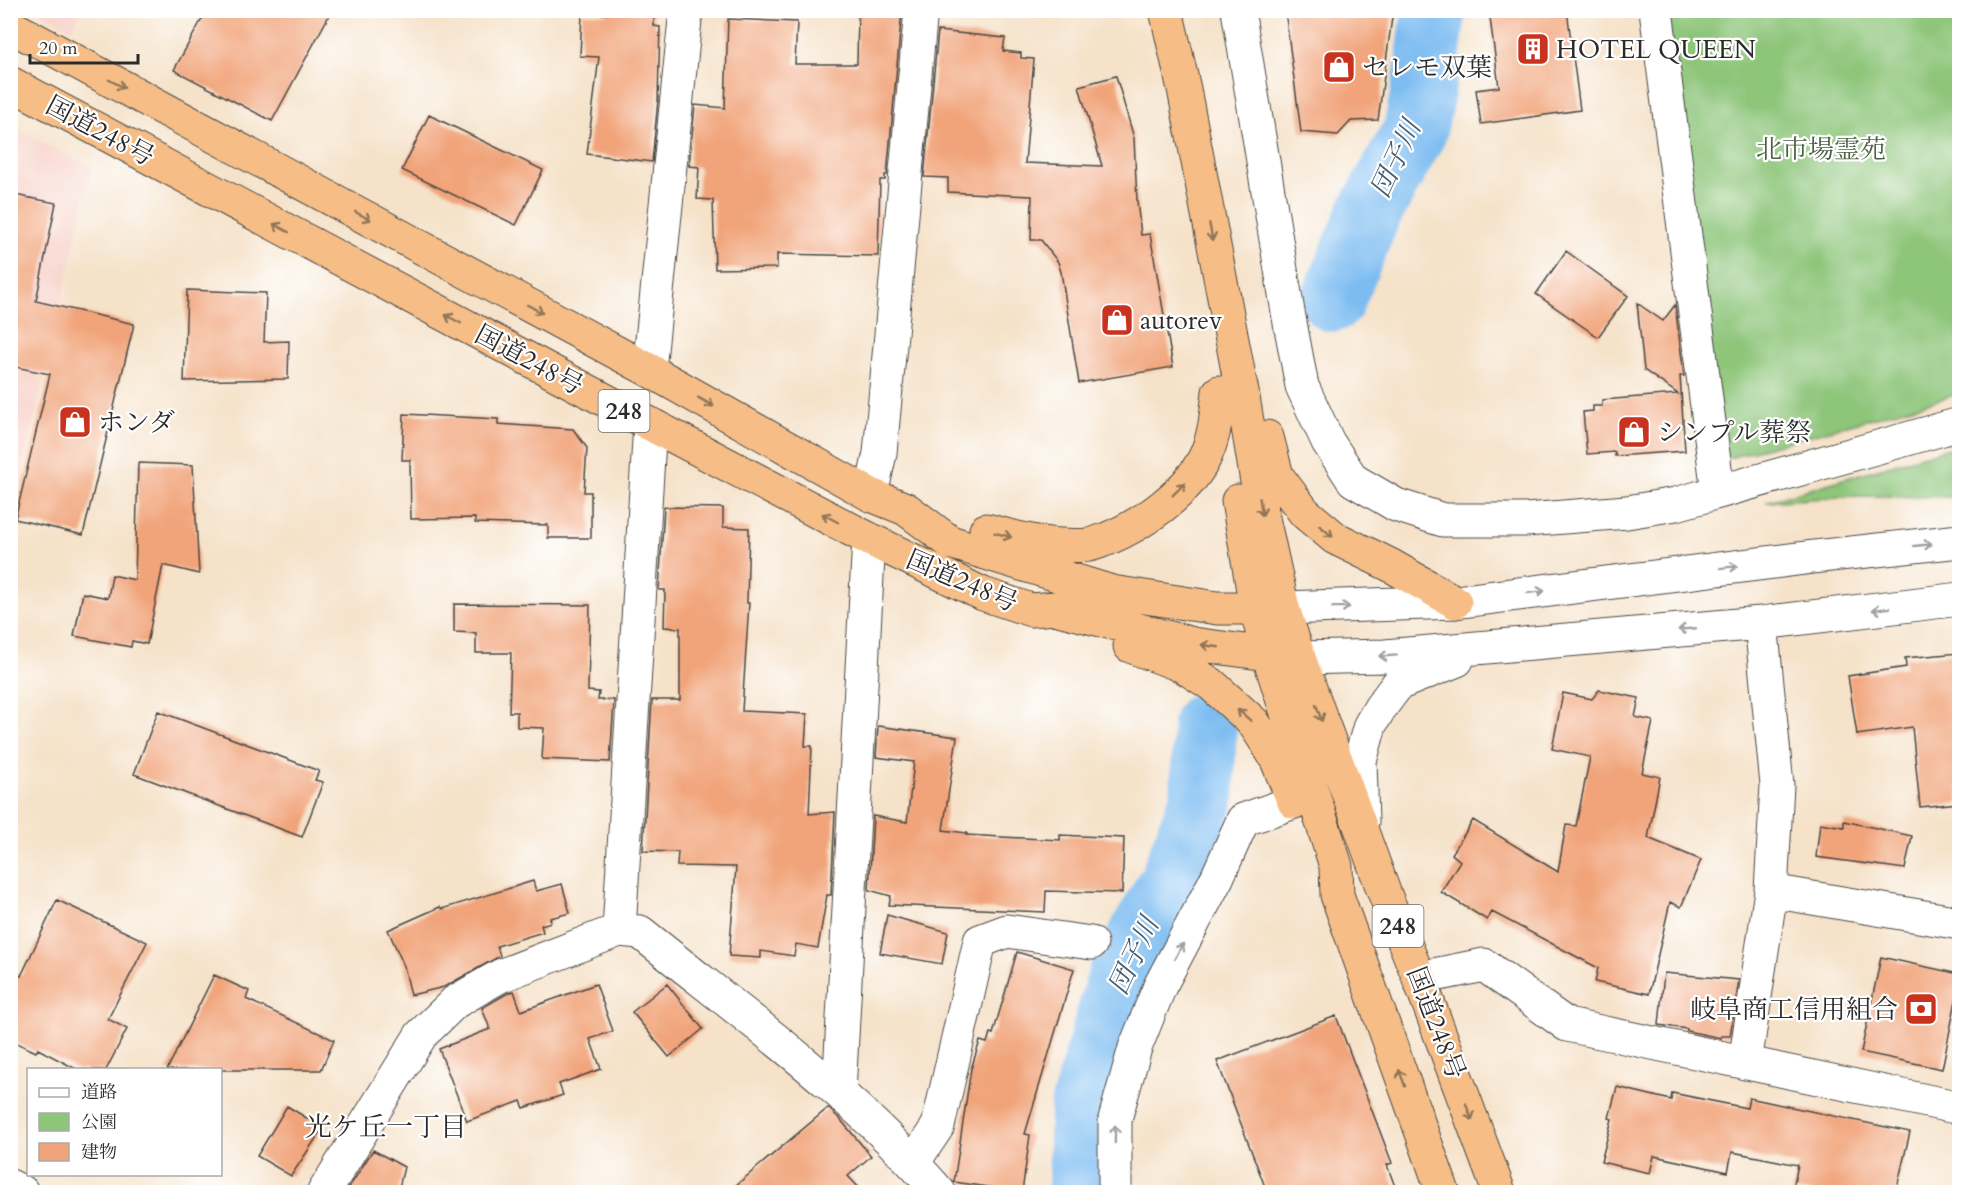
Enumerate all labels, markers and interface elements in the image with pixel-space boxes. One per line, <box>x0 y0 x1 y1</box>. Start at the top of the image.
scale bar <box>30 27 138 65</box>
building icon: HOTEL QUEEN <box>1515 31 1551 67</box>
place label: HOTEL QUEEN <box>1556 32 1756 67</box>
text: 20 m <box>39 36 78 61</box>
shop icon: セレモ双葉 <box>1321 49 1357 85</box>
place label: セレモ双葉 <box>1362 50 1492 85</box>
one-way arrow <box>108 79 126 90</box>
street label: 国道248号 <box>40 88 160 174</box>
water label: 団子川 <box>1362 112 1431 204</box>
park label: 北市場霊苑 <box>1756 132 1886 167</box>
one-way arrow <box>354 210 371 222</box>
one-way arrow <box>273 222 290 234</box>
one-way arrow <box>1206 222 1217 242</box>
shop icon: autorev <box>1099 302 1135 338</box>
one-way arrow <box>526 303 543 315</box>
place label: autorev <box>1140 303 1223 338</box>
one-way arrow <box>445 313 463 324</box>
street label: 国道248号 <box>469 317 589 403</box>
road number: 248 <box>598 390 650 432</box>
one-way arrow <box>697 396 714 408</box>
shop icon: ホンダ <box>57 404 93 440</box>
place label: ホンダ <box>98 405 175 440</box>
shop icon: シンプル葬祭 <box>1616 414 1652 450</box>
place label: シンプル葬祭 <box>1657 415 1811 450</box>
one-way arrow <box>1172 482 1187 497</box>
one-way arrow <box>1256 497 1267 516</box>
one-way arrow <box>821 512 839 524</box>
one-way arrow <box>1318 524 1334 537</box>
one-way arrow <box>993 530 1012 541</box>
one-way arrow <box>1912 539 1932 550</box>
street label: 国道248号 <box>901 542 1023 620</box>
one-way arrow <box>1719 562 1738 573</box>
one-way arrow <box>1525 586 1545 597</box>
one-way arrow <box>1331 601 1351 612</box>
one-way arrow <box>1871 603 1891 614</box>
one-way arrow <box>1677 624 1697 635</box>
one-way arrow <box>1200 640 1220 651</box>
one-way arrow <box>1378 650 1398 661</box>
one-way arrow <box>1315 703 1326 722</box>
one-way arrow <box>1237 708 1252 722</box>
road number: 248 <box>1372 905 1424 947</box>
water label: 団子川 <box>1100 909 1169 1001</box>
one-way arrow <box>1173 943 1185 960</box>
street label: 国道248号 <box>1399 962 1473 1084</box>
bank icon: 岐阜商工信用組合 <box>1903 991 1939 1027</box>
place label: 岐阜商工信用組合 <box>1690 992 1898 1027</box>
legend <box>27 1068 222 1176</box>
one-way arrow <box>1396 1069 1407 1088</box>
text: 道路 <box>81 1080 117 1105</box>
one-way arrow <box>1464 1102 1475 1121</box>
district label: 光ケ丘一丁目 <box>305 1109 467 1146</box>
text: 公園 <box>81 1110 117 1135</box>
one-way arrow <box>1109 1125 1121 1145</box>
text: 建物 <box>81 1140 117 1165</box>

